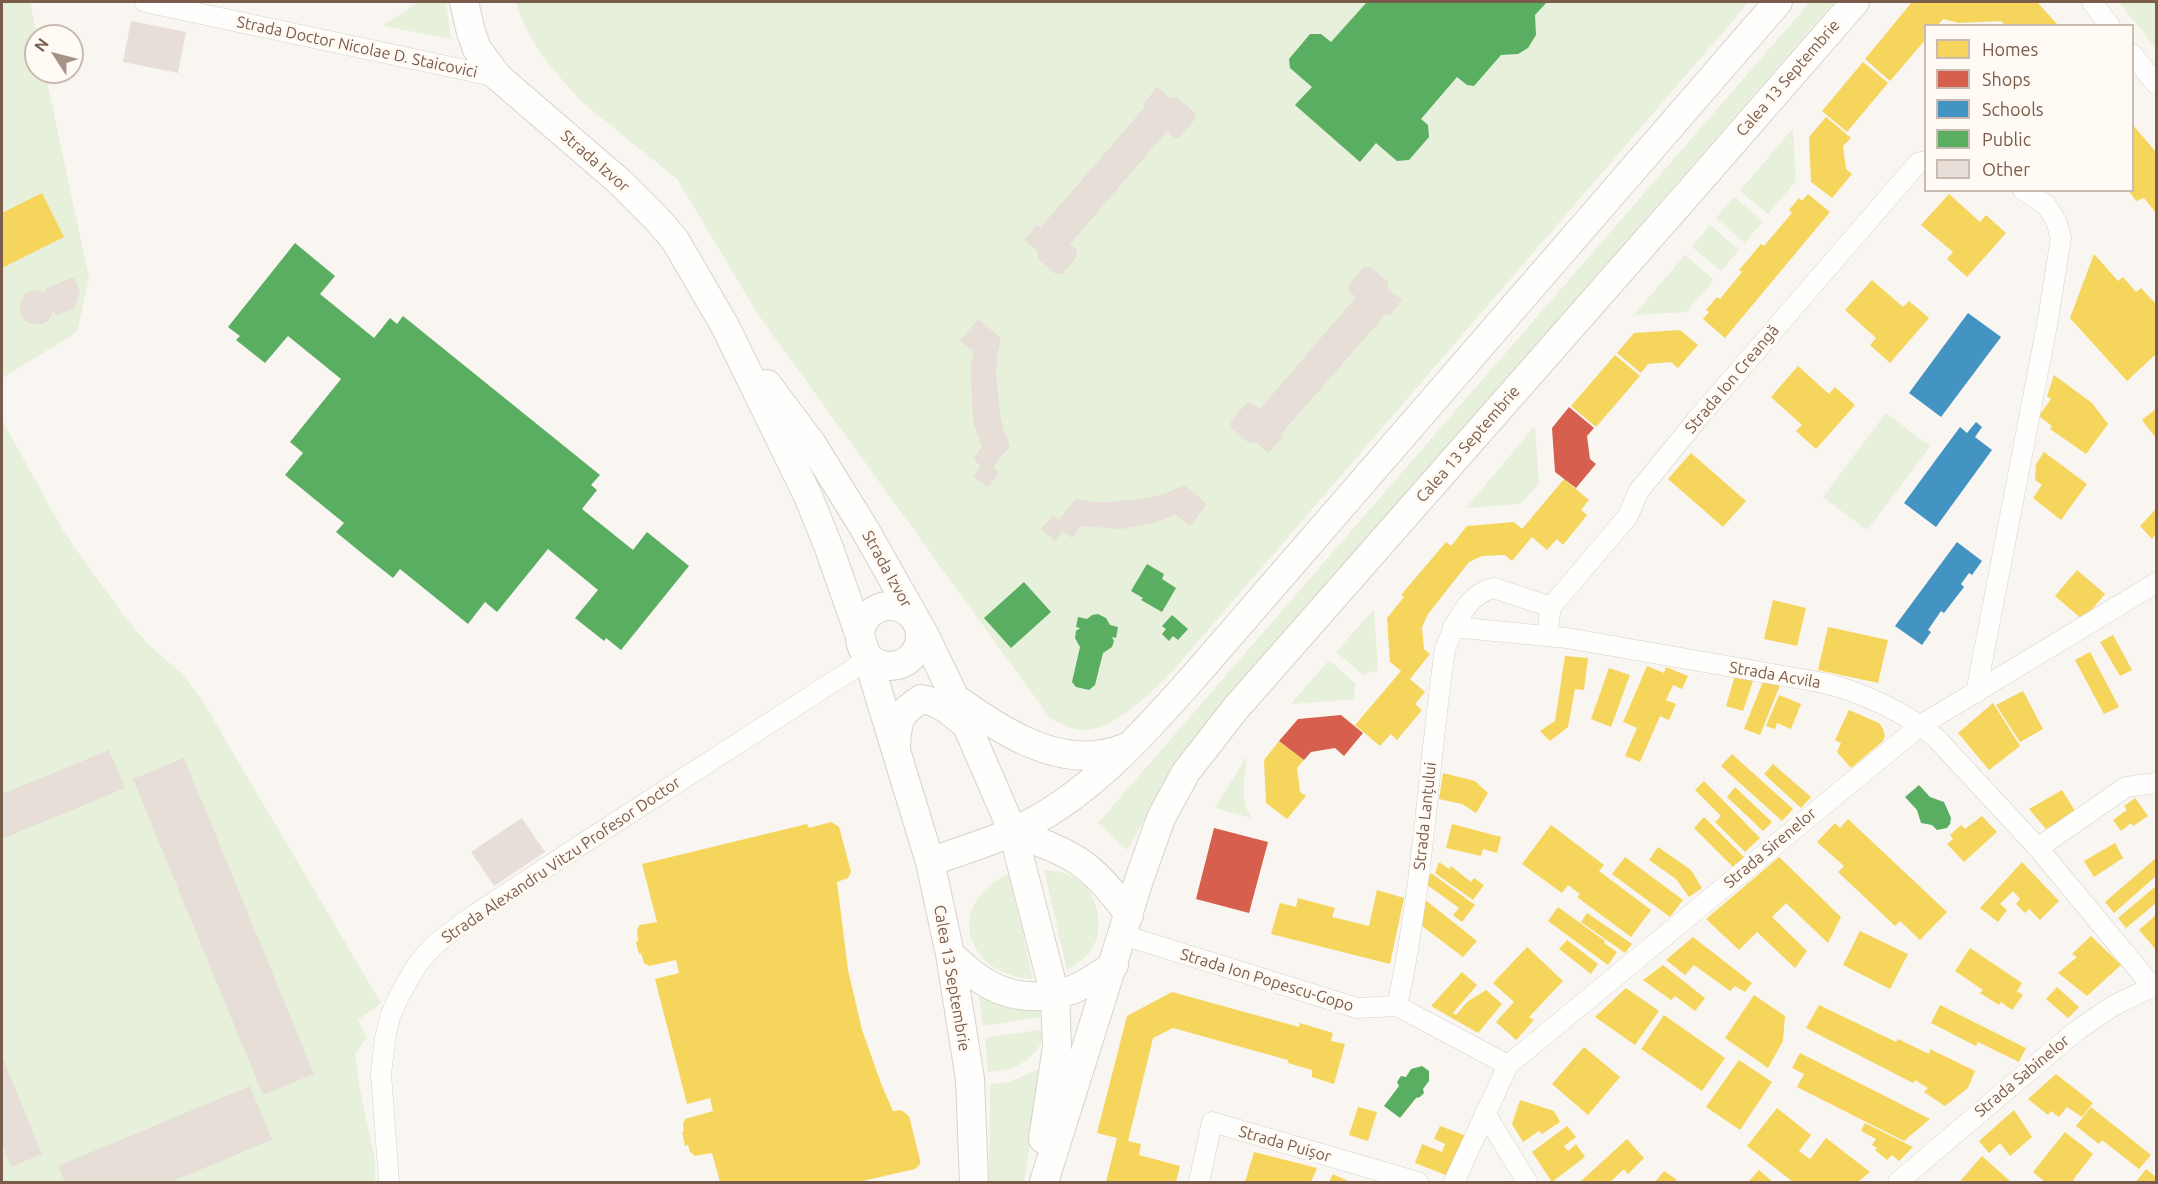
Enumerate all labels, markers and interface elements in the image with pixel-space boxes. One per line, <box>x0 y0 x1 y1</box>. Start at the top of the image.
street label: Strada Doctor Nicolae D. Staicovici <box>235 12 479 82</box>
street label: Calea 13 Septembrie <box>1732 16 1844 140</box>
north arrow <box>24 24 84 84</box>
legend <box>1924 24 2134 192</box>
text: N <box>30 34 52 55</box>
text: Homes <box>1982 39 2038 59</box>
text: Shops <box>1982 69 2031 89</box>
text: Schools <box>1982 99 2044 119</box>
street label: Strada Izvor <box>557 126 633 196</box>
text: Public <box>1982 129 2031 149</box>
text: Other <box>1982 159 2030 179</box>
street label: Strada Ion Creangă <box>1681 321 1783 437</box>
street label: Calea 13 Septembrie <box>1412 382 1524 506</box>
street label: Strada Izvor <box>858 527 916 611</box>
street label: Strada Acvila <box>1728 658 1822 692</box>
street label: Strada Lanțului <box>1410 761 1440 871</box>
street label: Strada Alexandru Vitzu Profesor Doctor <box>438 773 684 947</box>
street label: Strada Sirenelor <box>1720 804 1820 892</box>
street label: Calea 13 Septembrie <box>930 903 974 1053</box>
street label: Strada Ion Popescu-Gopo <box>1178 944 1356 1016</box>
street label: Strada Sabinelor <box>1971 1031 2073 1121</box>
street label: Strada Puișor <box>1237 1122 1333 1166</box>

